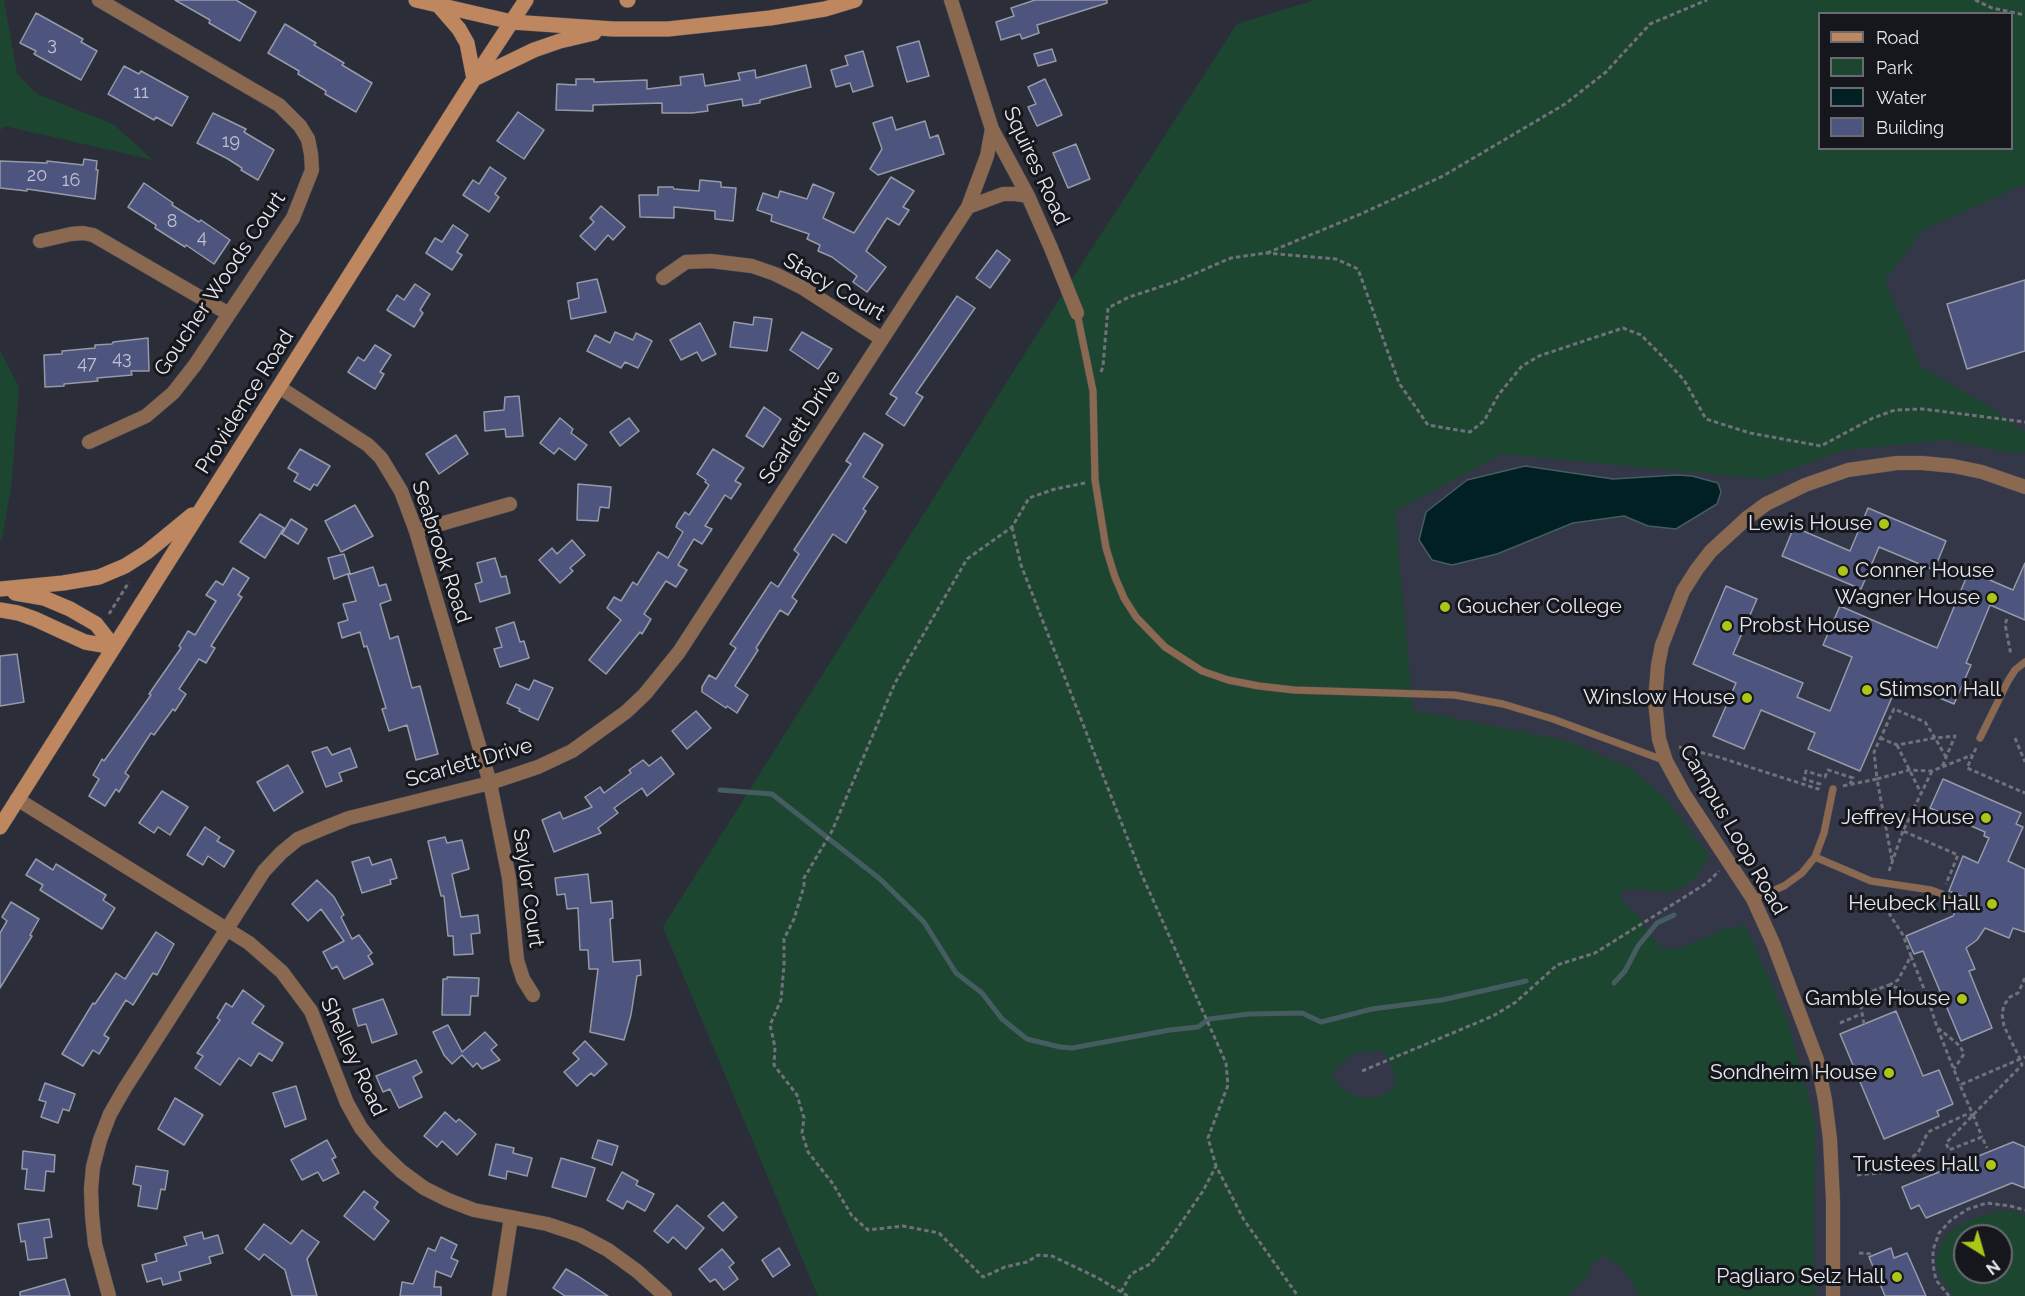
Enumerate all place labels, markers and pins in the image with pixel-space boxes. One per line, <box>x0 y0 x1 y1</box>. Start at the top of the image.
place label: Lewis House <box>1748 511 1872 537</box>
marker: Lewis House <box>1877 517 1891 531</box>
place label: Conner House <box>1855 558 1994 584</box>
marker: Conner House <box>1836 564 1850 578</box>
place label: Wagner House <box>1835 585 1980 611</box>
marker: Wagner House <box>1985 591 1999 605</box>
place label: Goucher College <box>1457 594 1622 620</box>
marker: Goucher College <box>1438 600 1452 614</box>
place label: Probst House <box>1739 613 1870 639</box>
marker: Probst House <box>1720 619 1734 633</box>
place label: Stimson Hall <box>1879 677 2001 703</box>
marker: Stimson Hall <box>1860 683 1874 697</box>
place label: Winslow House <box>1583 685 1735 711</box>
marker: Winslow House <box>1740 691 1754 705</box>
place label: Jeffrey House <box>1841 805 1974 831</box>
marker: Jeffrey House <box>1979 811 1993 825</box>
place label: Heubeck Hall <box>1848 891 1980 917</box>
marker: Heubeck Hall <box>1985 897 1999 911</box>
place label: Gamble House <box>1805 986 1950 1012</box>
marker: Gamble House <box>1955 992 1969 1006</box>
place label: Sondheim House <box>1710 1060 1877 1086</box>
marker: Sondheim House <box>1882 1066 1896 1080</box>
place label: Trustees Hall <box>1853 1152 1979 1178</box>
marker: Trustees Hall <box>1984 1158 1998 1172</box>
place label: Pagliaro Selz Hall <box>1716 1264 1885 1290</box>
marker: Pagliaro Selz Hall <box>1890 1270 1904 1284</box>

